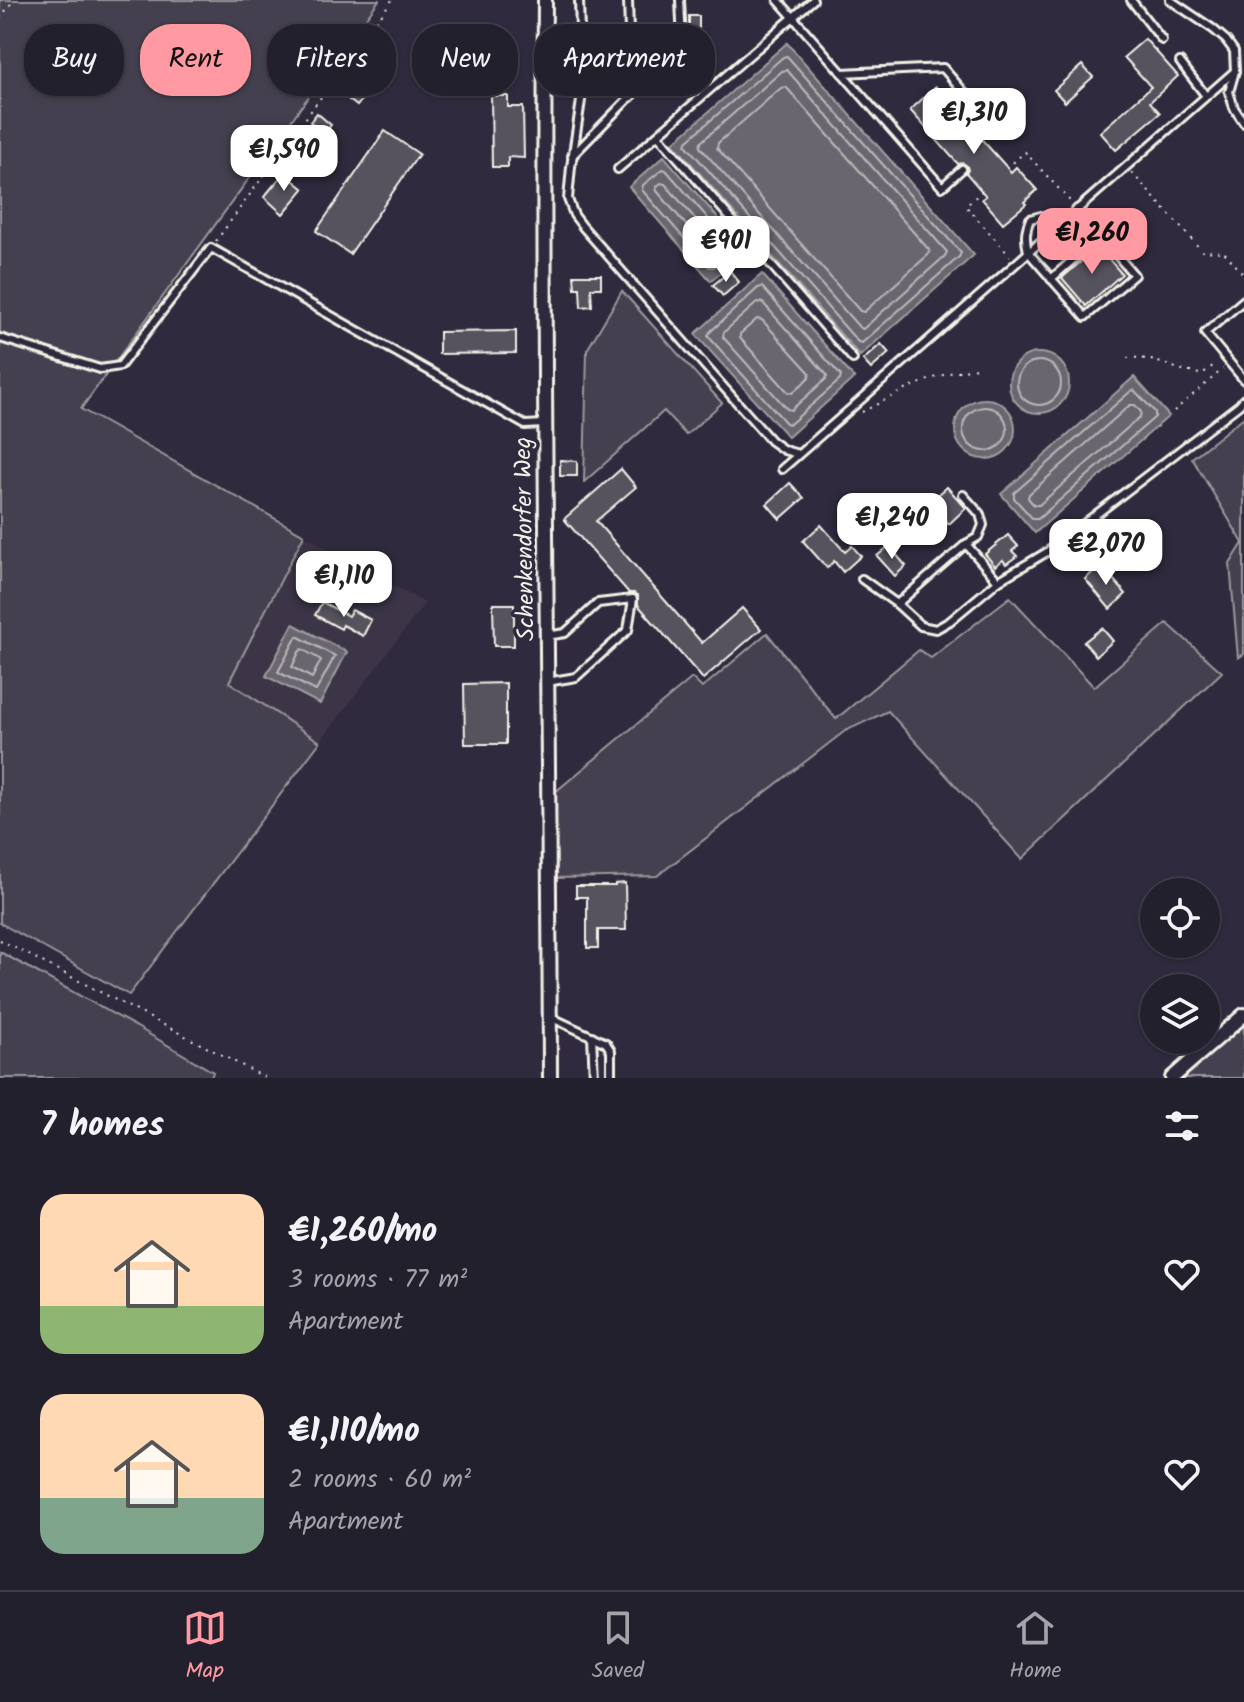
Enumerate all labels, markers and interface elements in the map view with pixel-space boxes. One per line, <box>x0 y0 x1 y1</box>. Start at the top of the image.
chip: Buy <box>24 24 124 96</box>
chip: Rent <box>140 24 251 96</box>
chip: Filters <box>267 24 396 96</box>
chip: New <box>412 24 518 96</box>
chip: Apartment <box>534 24 715 96</box>
pin: €1,310 <box>909 88 1039 156</box>
text: €1,310 <box>941 93 1007 135</box>
pin: €1,590 <box>219 125 349 193</box>
text: €1,590 <box>249 130 319 172</box>
pin: €1,260 <box>1027 208 1157 276</box>
text: €1,260 <box>1055 213 1129 255</box>
pin: €901 <box>679 216 773 284</box>
text: €901 <box>701 221 751 263</box>
street label: Schenkendorfer Weg <box>504 437 547 641</box>
pin: €1,240 <box>827 493 957 561</box>
text: €1,240 <box>855 498 929 540</box>
pin: €2,070 <box>1041 519 1171 587</box>
text: €2,070 <box>1067 524 1145 566</box>
pin: €1,110 <box>279 551 409 619</box>
text: €1,110 <box>314 556 374 598</box>
map controls <box>1140 878 1220 1054</box>
button: locate <box>1140 878 1220 958</box>
button: layers <box>1140 974 1220 1054</box>
text: 7 homes <box>40 1099 164 1153</box>
icon: filters <box>1160 1104 1204 1148</box>
text: €1,260/mo <box>288 1205 437 1259</box>
icon: home <box>104 1226 200 1322</box>
icon: heart <box>1160 1252 1204 1296</box>
text: 3 rooms · 77 m² <box>288 1259 467 1301</box>
text: Apartment <box>288 1301 403 1343</box>
text: €1,110/mo <box>288 1405 420 1459</box>
icon: home <box>104 1426 200 1522</box>
icon: heart <box>1160 1452 1204 1496</box>
text: 2 rooms · 60 m² <box>288 1459 471 1501</box>
text: Apartment <box>288 1501 403 1543</box>
tab: Map <box>183 1606 227 1689</box>
tab: Saved <box>592 1606 644 1689</box>
tab: Home <box>1009 1606 1061 1689</box>

